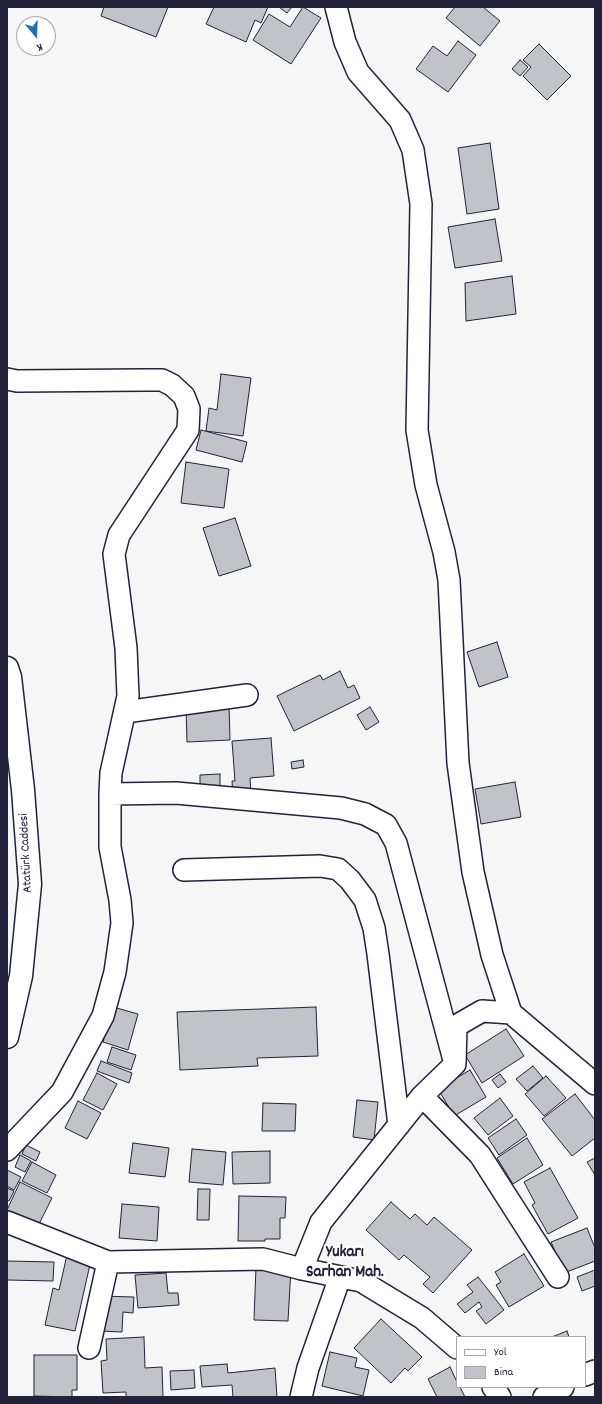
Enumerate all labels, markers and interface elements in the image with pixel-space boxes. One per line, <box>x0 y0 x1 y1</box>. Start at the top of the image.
north arrow <box>16 16 56 56</box>
text: K <box>35 38 45 55</box>
street label: Atatürk Caddesi <box>17 813 37 893</box>
district label: Yukarı Sarhan Mah. <box>306 1244 384 1284</box>
legend <box>456 1336 586 1388</box>
text: Yol <box>494 1344 507 1361</box>
text: Bina <box>494 1364 513 1381</box>

